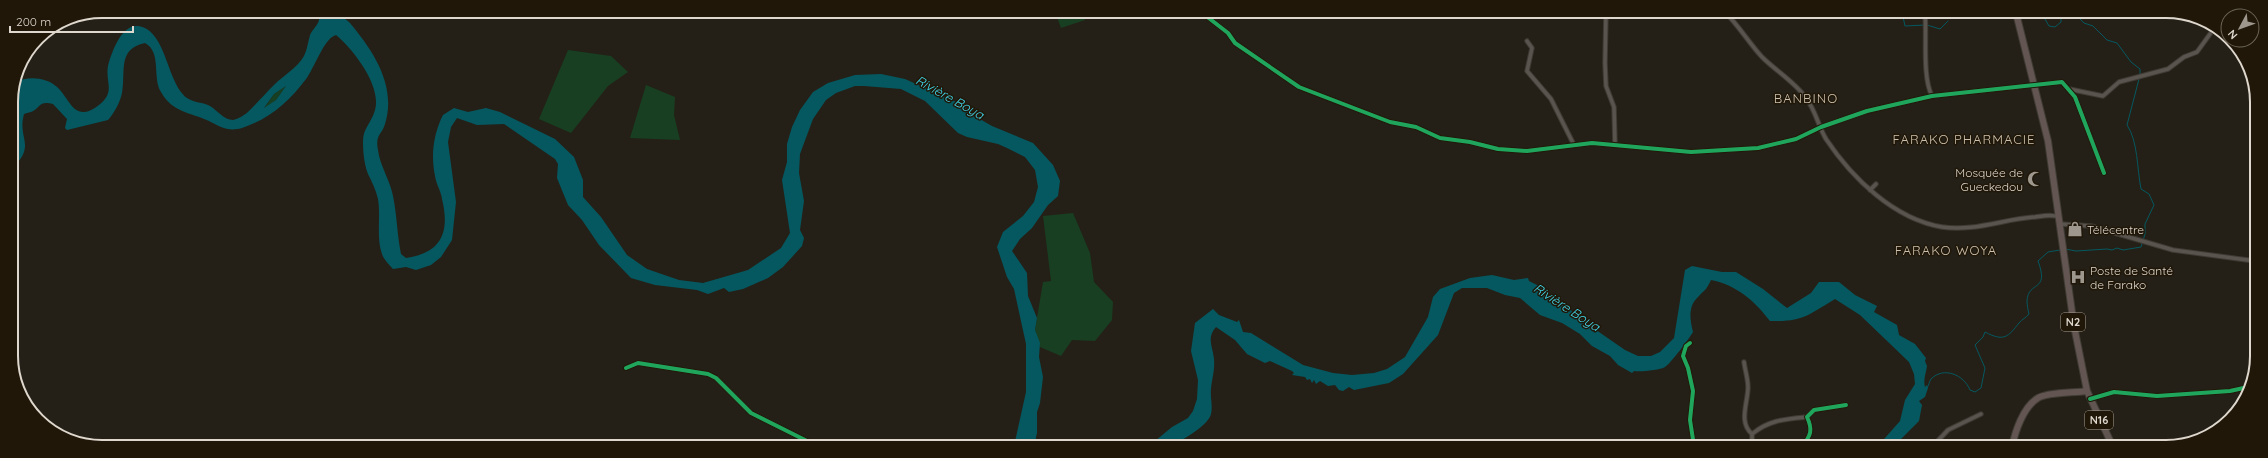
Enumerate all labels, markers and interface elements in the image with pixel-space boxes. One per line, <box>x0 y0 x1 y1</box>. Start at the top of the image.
scale bar <box>10 8 133 34</box>
north arrow <box>2220 8 2260 48</box>
text: 200 m <box>16 14 51 29</box>
text: N <box>2225 27 2240 42</box>
water label: Rivière Boya <box>913 72 988 123</box>
district label: BANBINO <box>1774 90 1838 106</box>
district label: FARAKO PHARMACIE <box>1893 131 2035 147</box>
place label: Mosquée de Gueckedou <box>1955 165 2023 194</box>
mosque icon: Mosquée de Gueckedou <box>2026 170 2044 188</box>
shop icon: Télécentre <box>2066 220 2084 238</box>
place label: Télécentre <box>2087 222 2144 237</box>
district label: FARAKO WOYA <box>1895 242 1997 258</box>
place label: Poste de Santé de Farako <box>2090 263 2173 292</box>
hospital icon: Poste de Santé de Farako <box>2069 268 2087 286</box>
water label: Rivière Boya <box>1531 280 1604 335</box>
road number: N2 <box>2061 313 2085 331</box>
road number: N16 <box>2085 411 2113 429</box>

